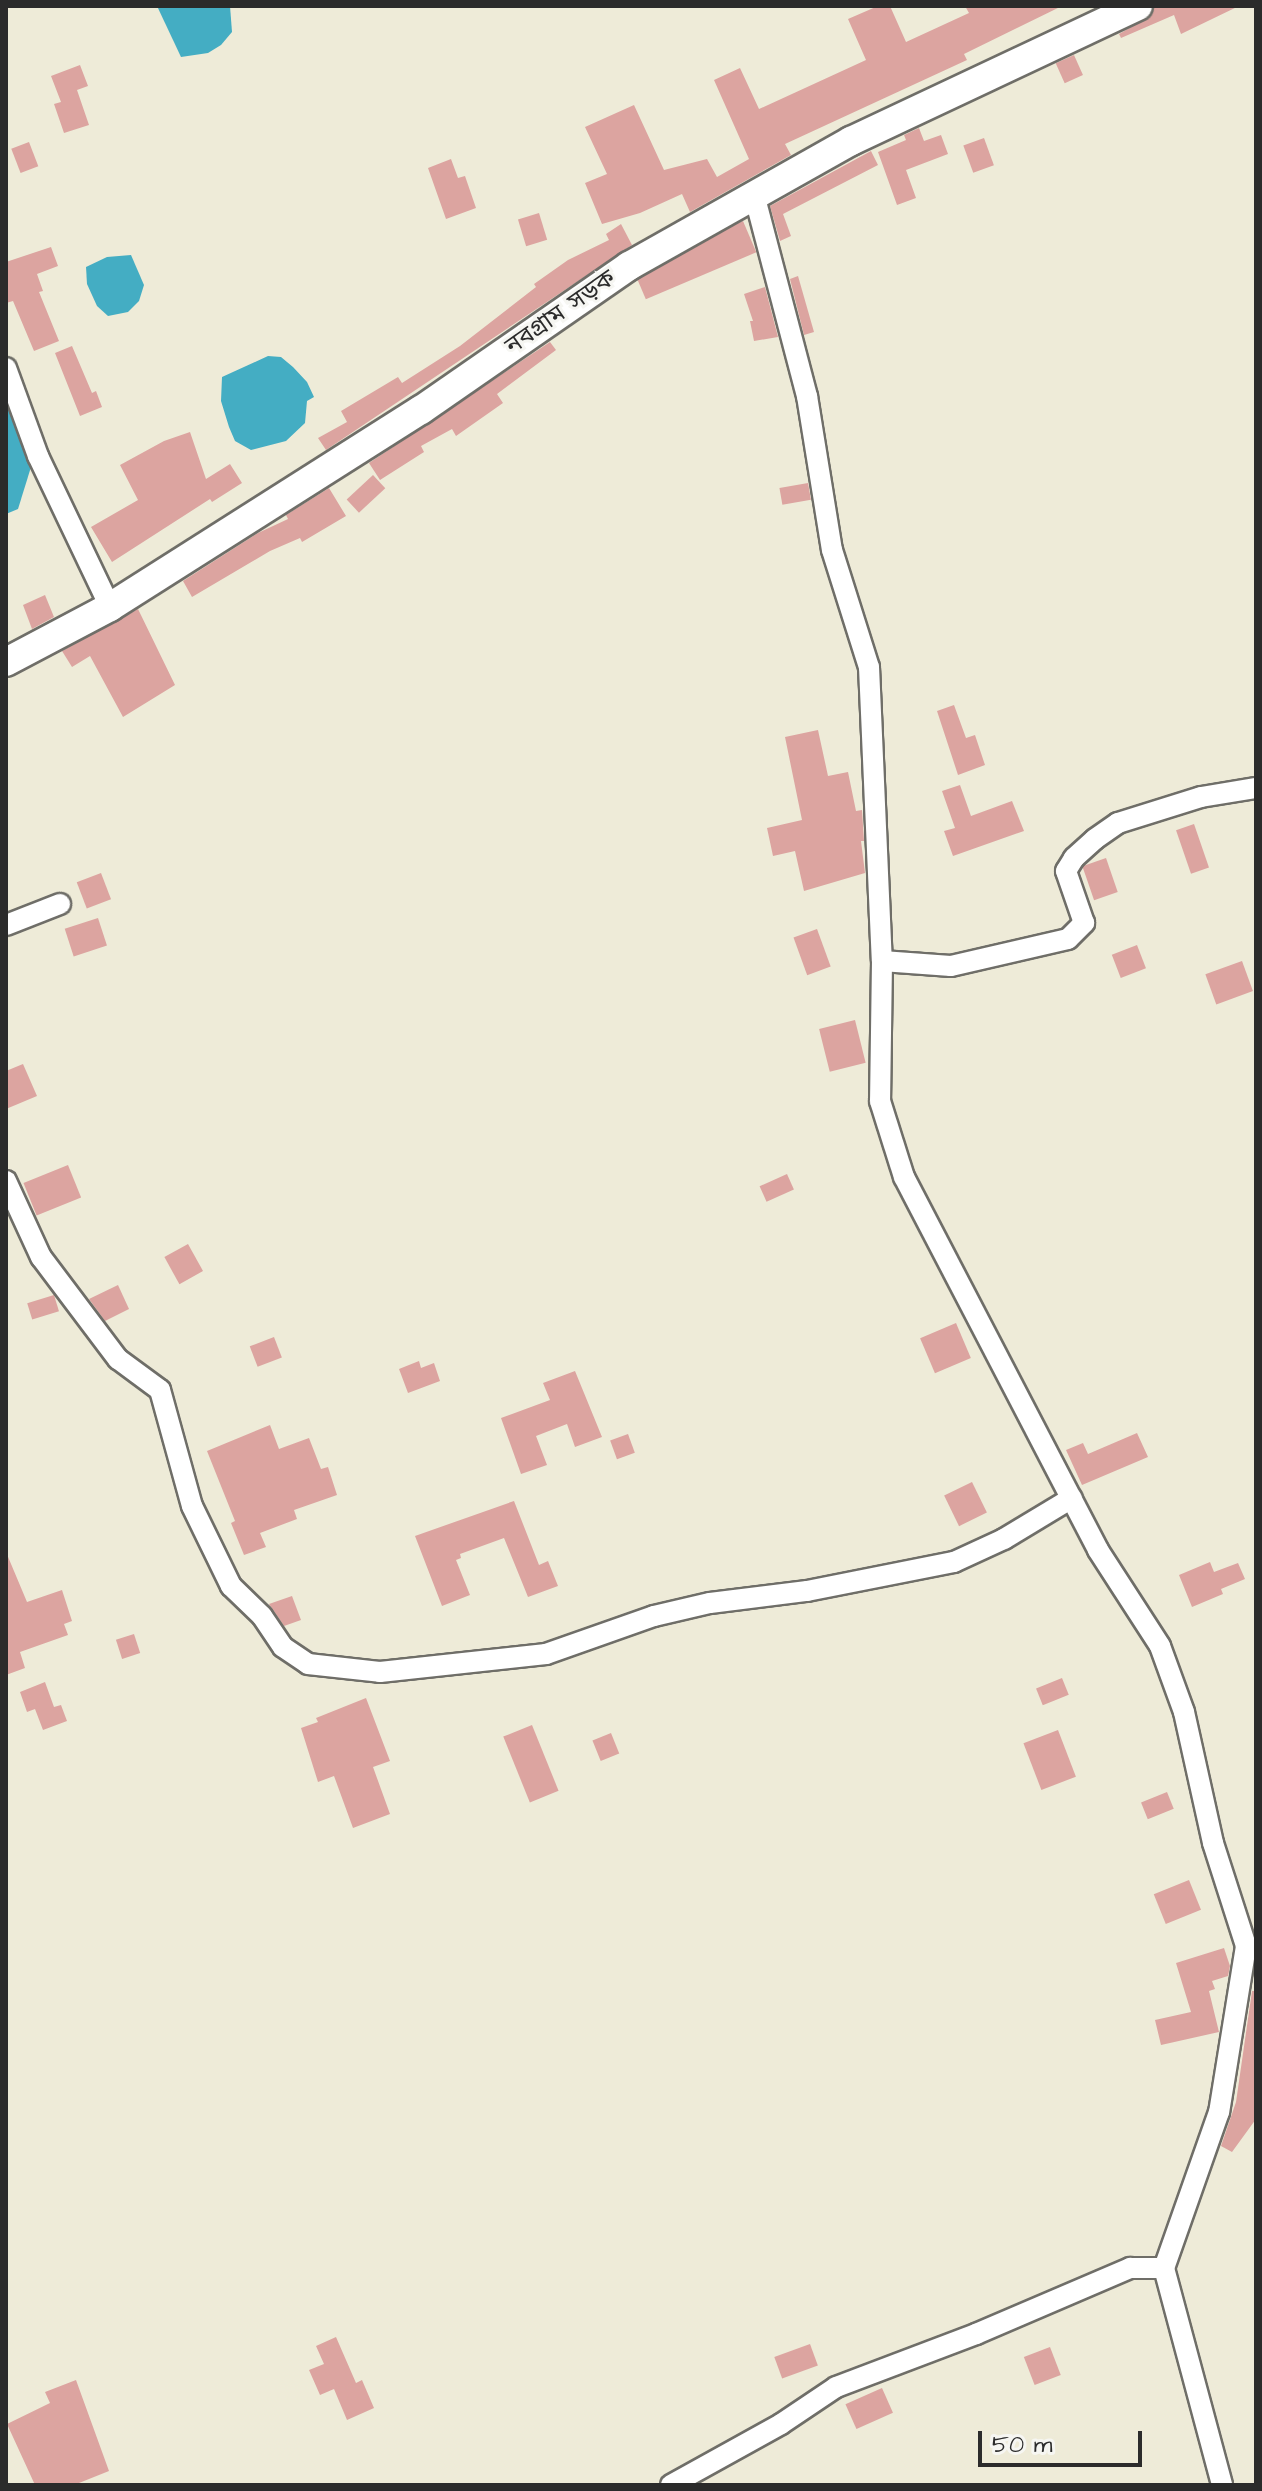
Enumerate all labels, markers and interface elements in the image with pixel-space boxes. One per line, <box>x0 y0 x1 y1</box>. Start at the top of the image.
street label: নবগ্রাম সড়ক <box>501 265 621 361</box>
scale bar <box>982 2415 1146 2465</box>
text: 50 m <box>992 2428 1052 2462</box>

